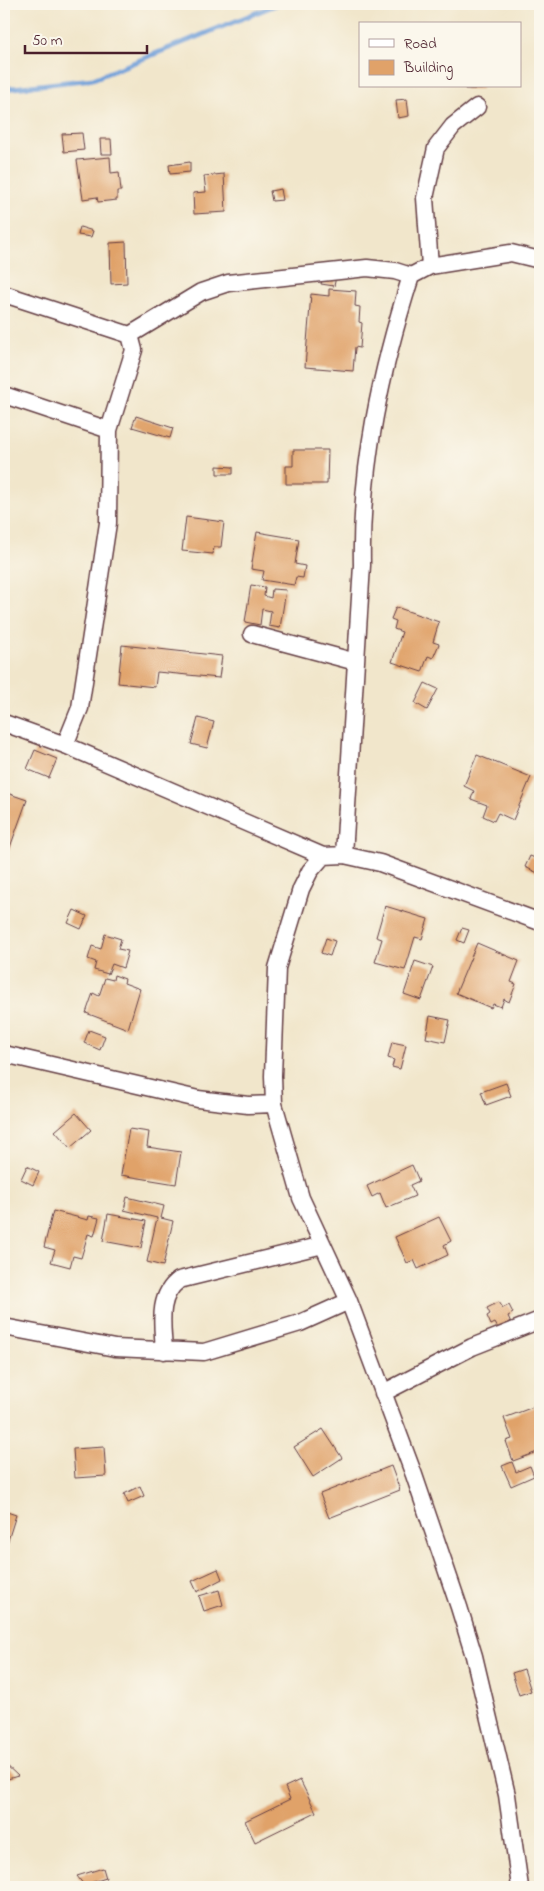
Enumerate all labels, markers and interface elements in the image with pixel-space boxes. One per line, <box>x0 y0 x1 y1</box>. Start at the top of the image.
scale bar <box>25 22 148 54</box>
legend <box>359 22 522 88</box>
text: 50 m <box>32 30 63 52</box>
text: Road <box>404 33 437 55</box>
text: Building <box>403 57 453 80</box>

